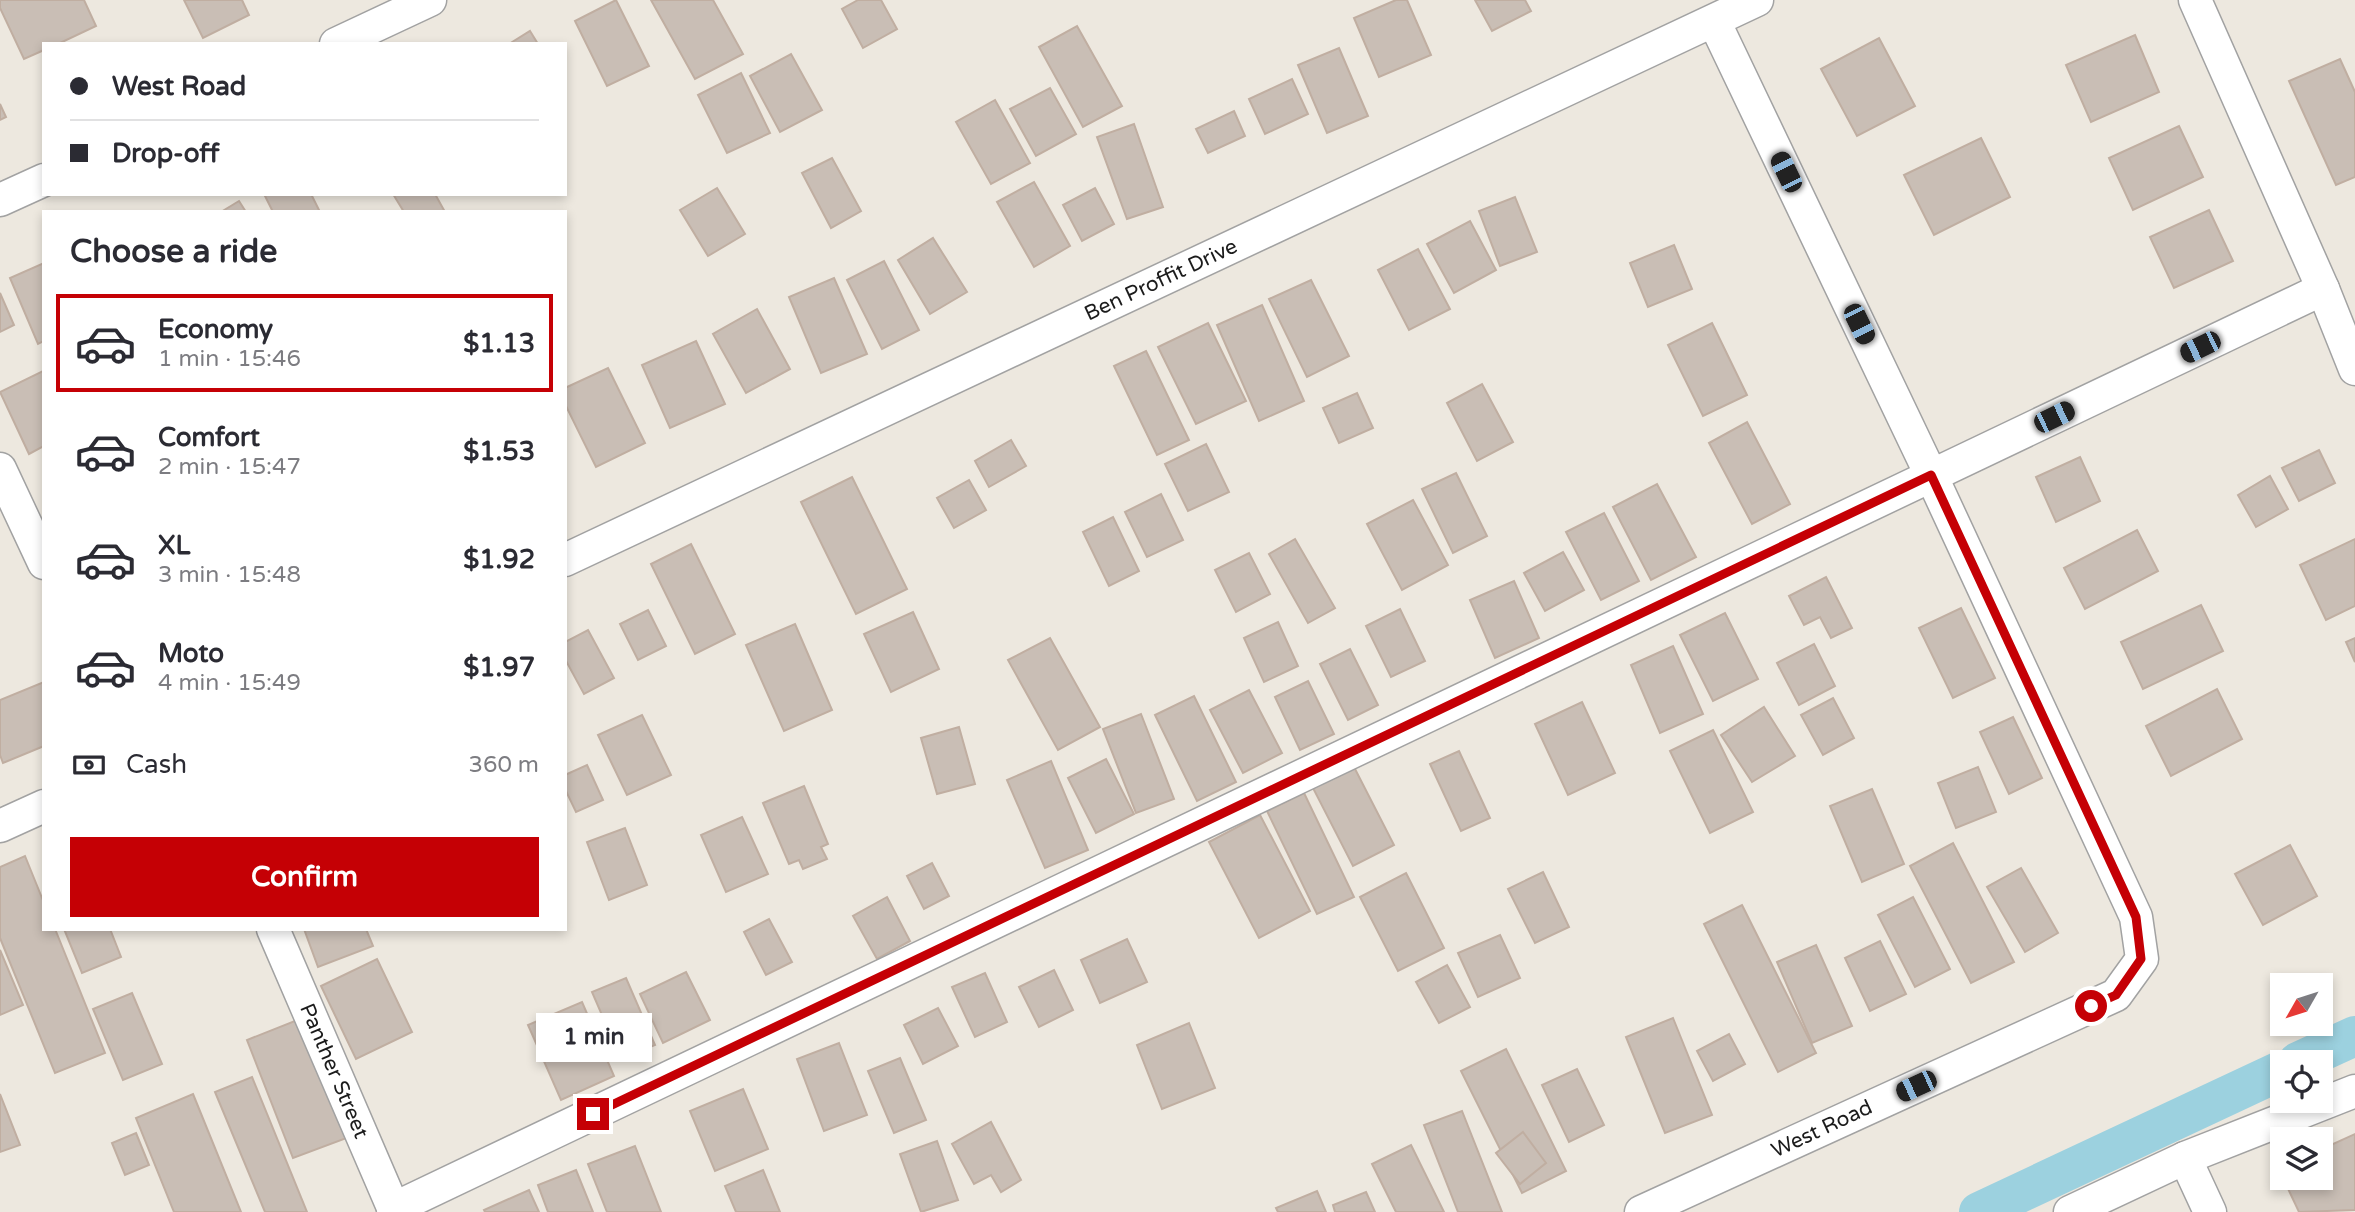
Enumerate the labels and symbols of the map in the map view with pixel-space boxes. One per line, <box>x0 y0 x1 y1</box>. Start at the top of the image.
car <box>1768 149 1805 195</box>
street label: Ben Proffit Drive <box>1081 234 1242 326</box>
car <box>1841 301 1878 347</box>
car <box>2177 328 2224 366</box>
car <box>2031 398 2078 436</box>
north arrow <box>2270 973 2333 1036</box>
route start <box>2075 990 2107 1022</box>
street label: Panther Street <box>294 1000 374 1142</box>
callout: 1 min <box>535 1012 651 1062</box>
car <box>1893 1068 1940 1104</box>
street label: West Road <box>1768 1095 1876 1163</box>
route end <box>577 1098 609 1130</box>

